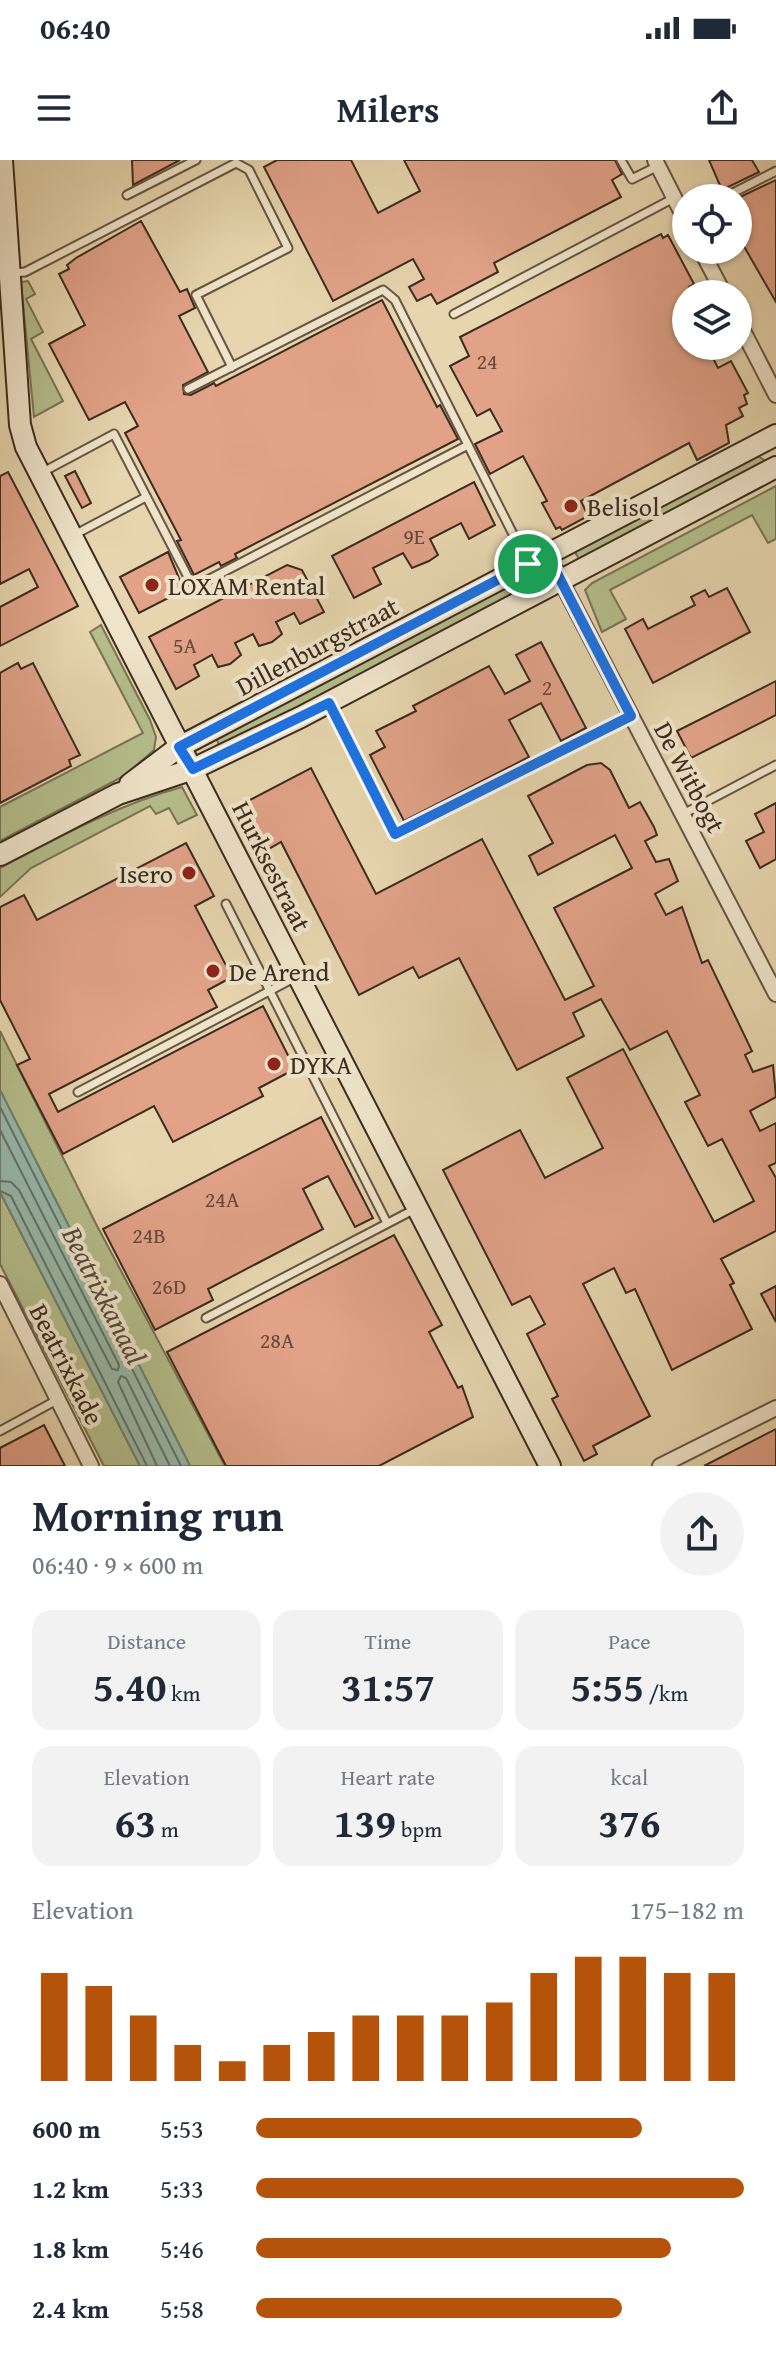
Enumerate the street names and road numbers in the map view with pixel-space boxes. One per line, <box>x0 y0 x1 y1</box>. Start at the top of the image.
street label: Dillenburgstraat <box>229 587 405 705</box>
street label: De Witbogt <box>644 714 736 840</box>
street label: Hurksestraat <box>223 794 321 938</box>
street label: Beatrixkade <box>20 1297 114 1431</box>

